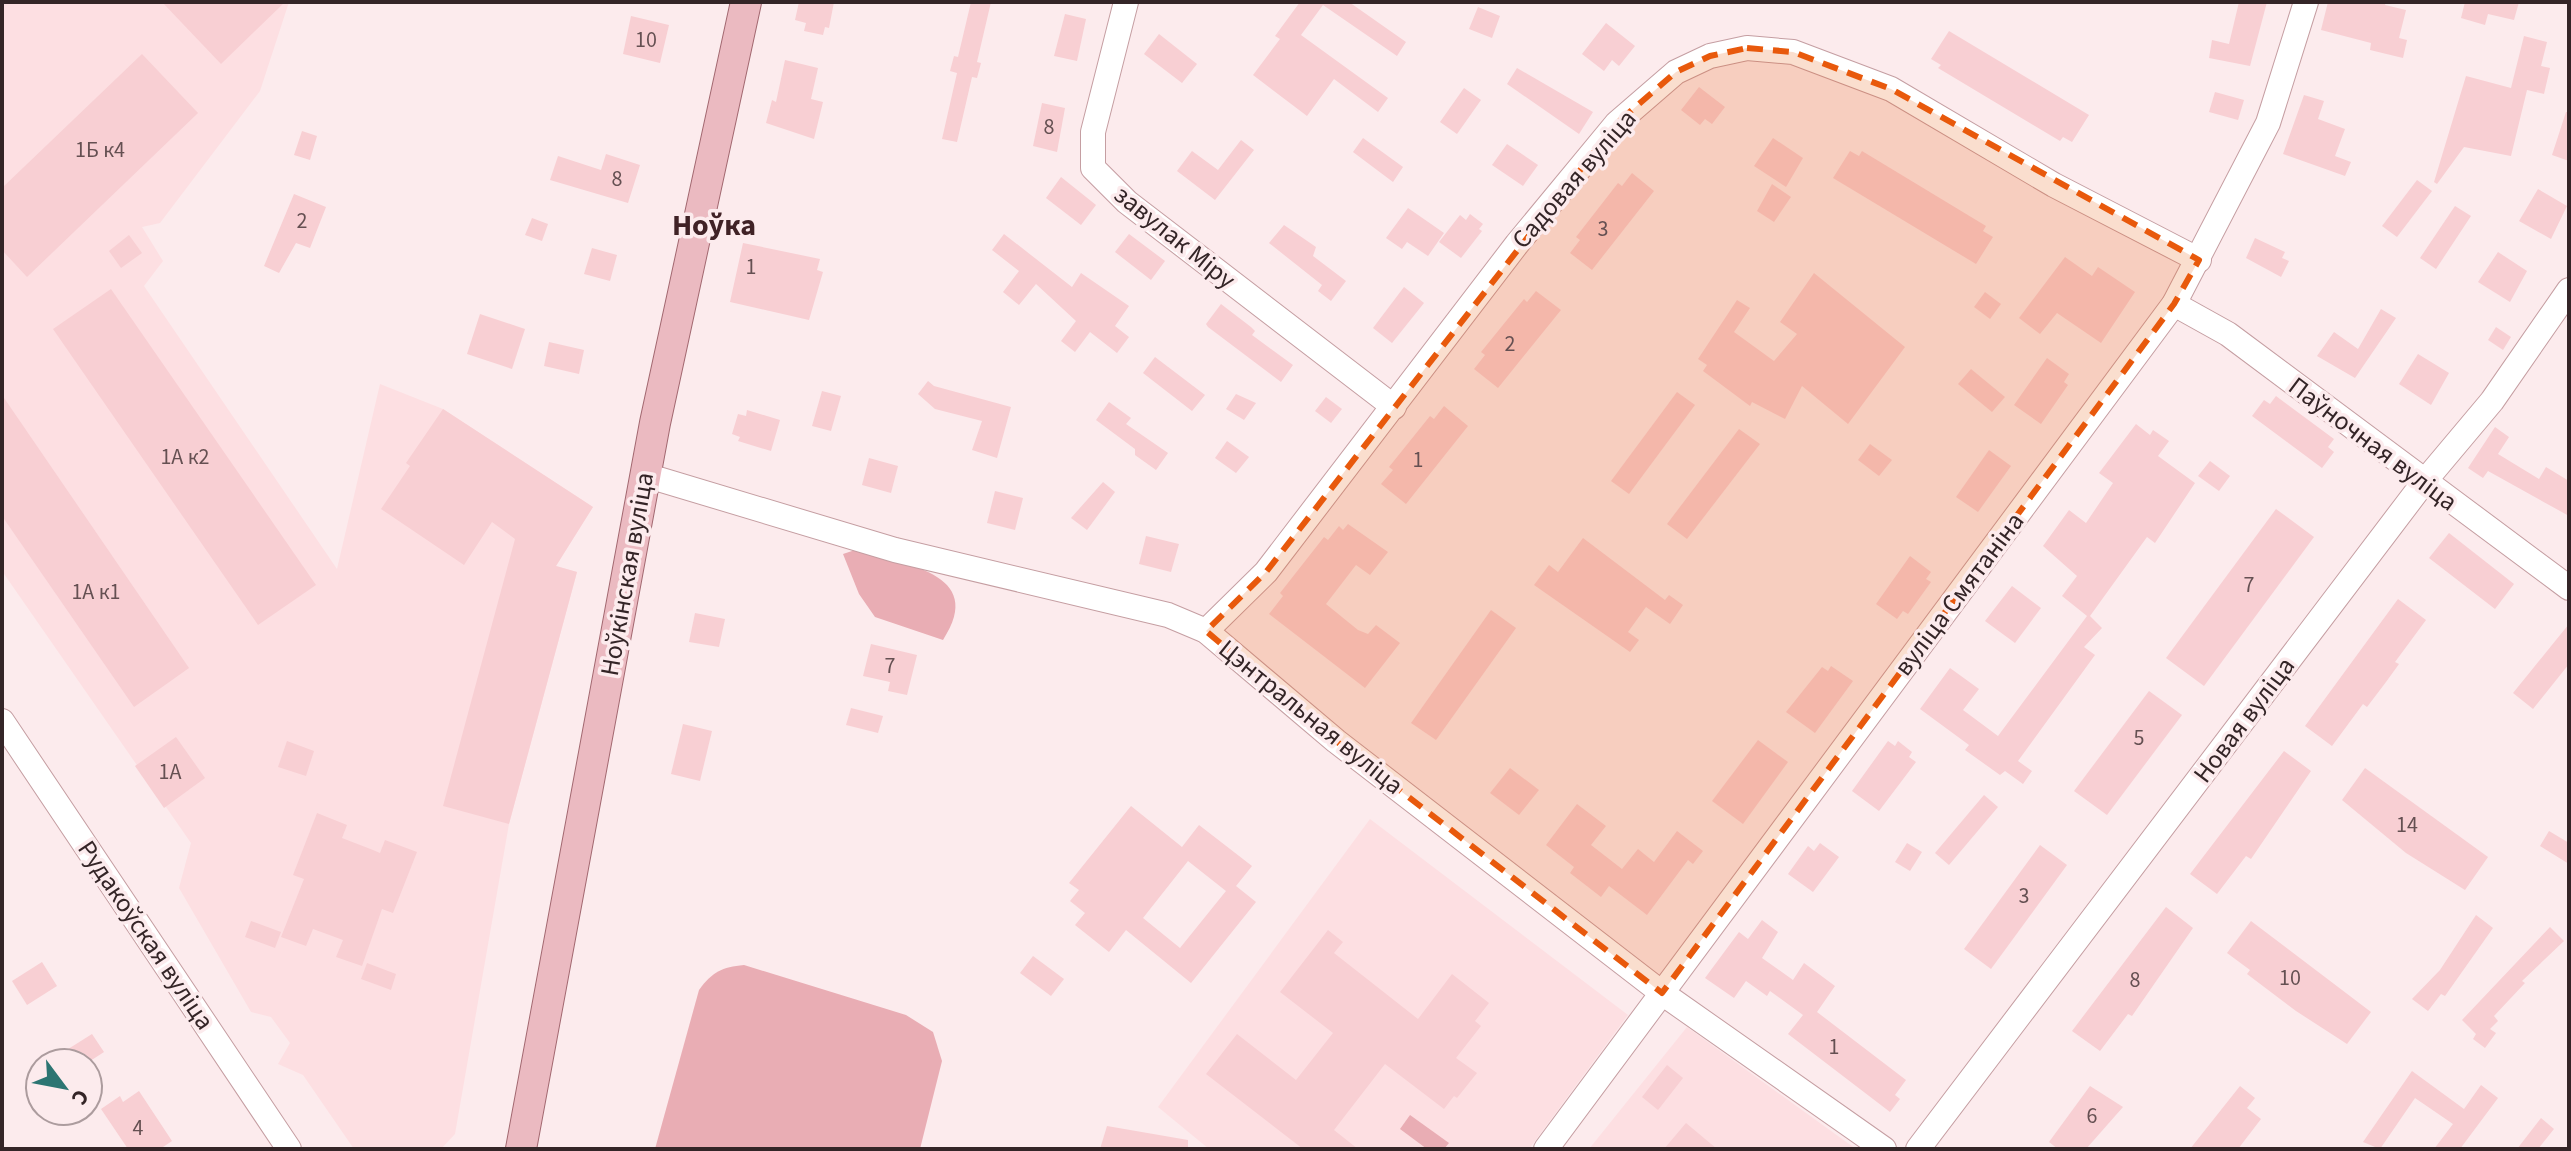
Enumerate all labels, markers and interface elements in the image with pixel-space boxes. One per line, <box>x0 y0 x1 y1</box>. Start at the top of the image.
house number: 10 <box>635 24 657 56</box>
street label: Садовая вуліца <box>1503 101 1645 257</box>
house number: 8 <box>1044 111 1055 143</box>
house number: 1Б к4 <box>75 134 125 166</box>
house number: 8 <box>612 163 623 195</box>
street label: завулак Міру <box>1106 176 1244 298</box>
district label: Ноўка <box>672 204 756 247</box>
house number: 2 <box>297 205 307 237</box>
house number: 3 <box>1598 213 1608 245</box>
house number: 1 <box>746 251 756 283</box>
house number: 2 <box>1505 328 1515 360</box>
street label: Паўночная вуліца <box>2281 368 2465 520</box>
house number: 1А к2 <box>160 441 210 473</box>
house number: 1 <box>1413 444 1423 476</box>
street label: Ноўкінская вуліца <box>591 469 663 679</box>
street label: вуліца Смятаніна <box>1885 505 2033 683</box>
house number: 7 <box>2244 569 2255 601</box>
house number: 1А к1 <box>71 576 121 608</box>
street label: Цэнтральная вуліца <box>1211 631 1411 803</box>
street label: Новая вуліца <box>2184 649 2304 791</box>
house number: 7 <box>885 650 896 682</box>
house number: 5 <box>2134 722 2144 754</box>
house number: 1А <box>159 756 181 788</box>
house number: 14 <box>2396 809 2418 841</box>
street label: Рудакоўская вуліца <box>69 833 223 1037</box>
house number: 3 <box>2019 880 2029 912</box>
house number: 10 <box>2279 962 2301 994</box>
house number: 8 <box>2130 964 2141 996</box>
house number: 1 <box>1829 1031 1839 1063</box>
north arrow <box>24 1047 104 1127</box>
text: С <box>63 1083 97 1111</box>
house number: 6 <box>2087 1100 2098 1132</box>
house number: 4 <box>133 1112 144 1144</box>

